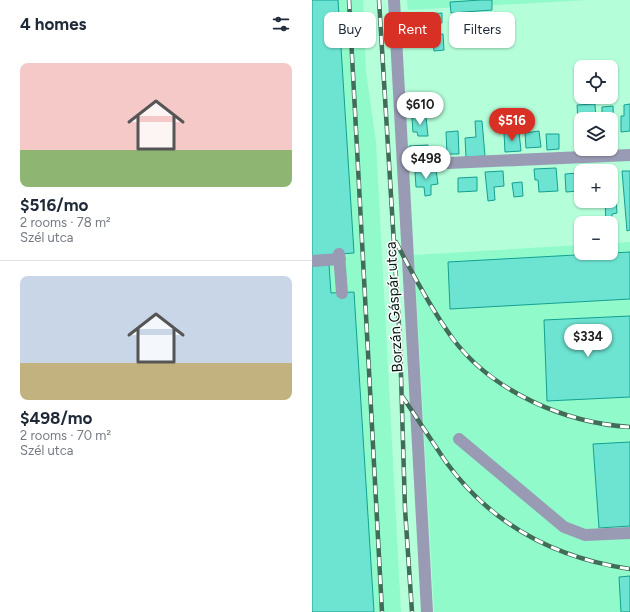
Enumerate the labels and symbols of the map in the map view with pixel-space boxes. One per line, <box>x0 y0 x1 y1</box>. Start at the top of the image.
pin: $610 <box>396 92 444 126</box>
pin: $516 <box>488 108 536 142</box>
pin: $498 <box>402 146 450 180</box>
street label: Borzán Gáspár utca <box>382 241 406 373</box>
pin: $334 <box>564 324 612 358</box>

